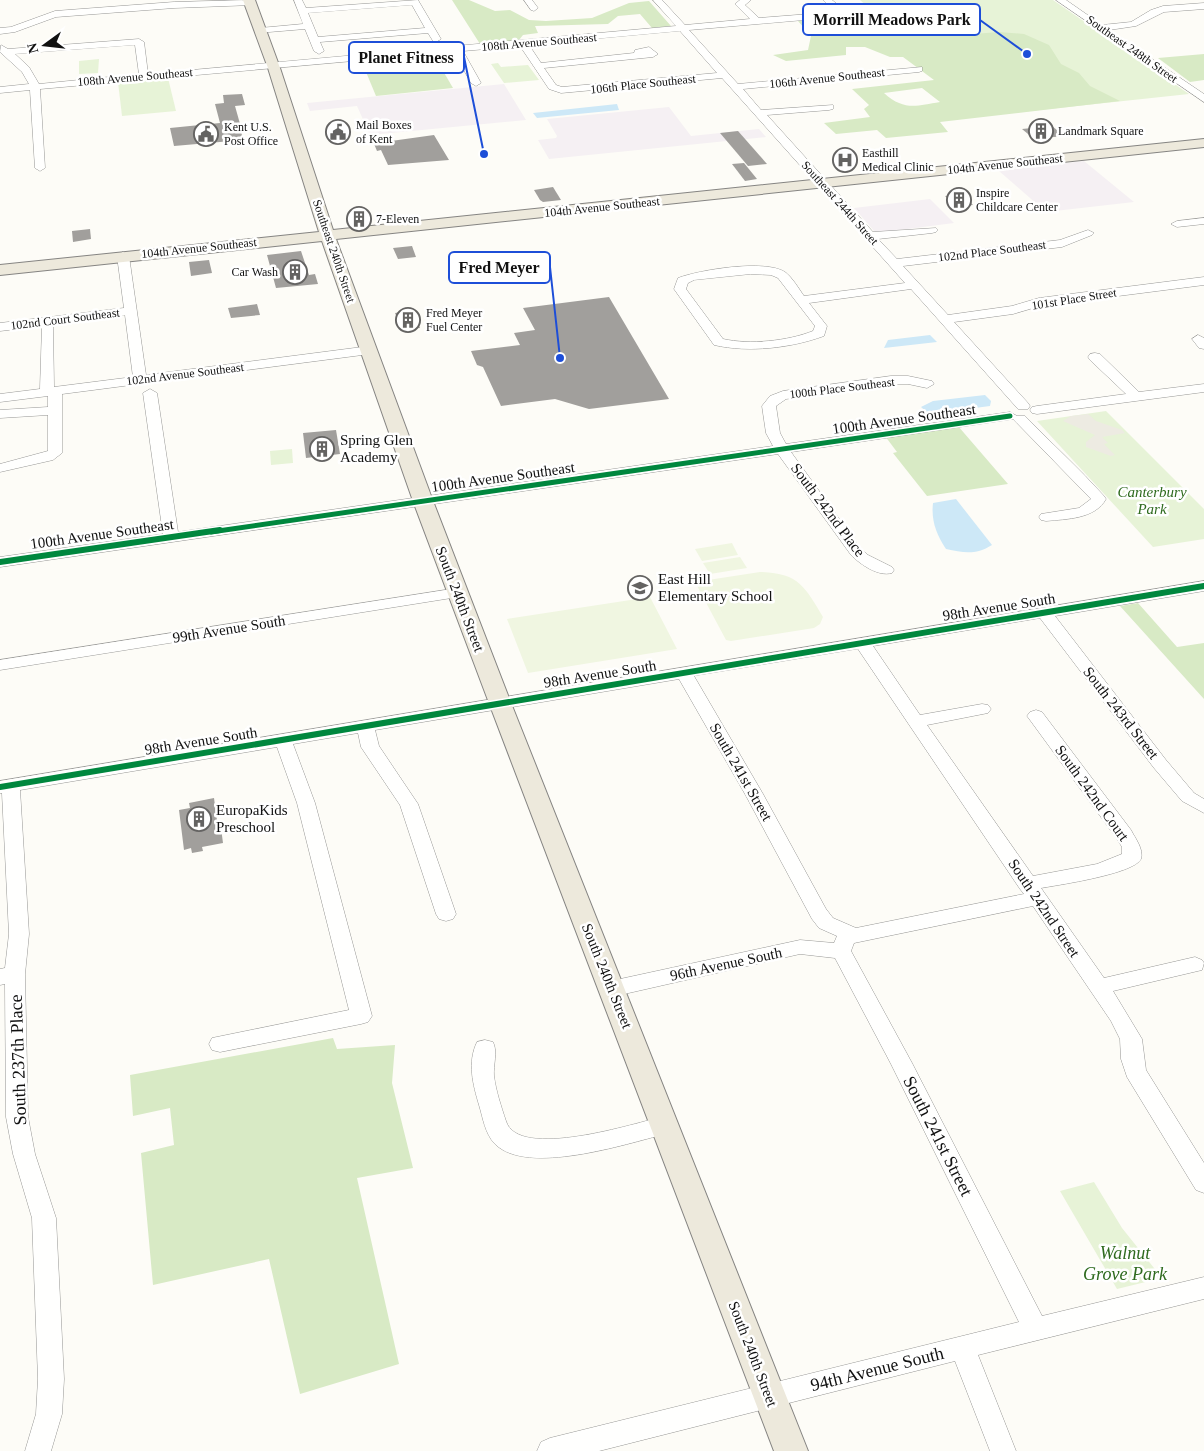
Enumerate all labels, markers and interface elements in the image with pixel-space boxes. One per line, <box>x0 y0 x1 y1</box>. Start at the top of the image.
callout: Morrill Meadows Park <box>803 4 980 35</box>
text: Morrill Meadows Park <box>813 11 971 28</box>
street label: Southeast 248th Street <box>1084 12 1181 86</box>
north arrow <box>20 20 70 70</box>
street label: 108th Avenue Southeast <box>481 30 598 54</box>
text: N <box>24 41 41 55</box>
callout: Planet Fitness <box>349 42 464 73</box>
text: Planet Fitness <box>358 49 454 66</box>
street label: 108th Avenue Southeast <box>77 65 194 89</box>
street label: 106th Avenue Southeast <box>769 65 886 91</box>
street label: 106th Place Southeast <box>590 71 697 97</box>
place label: Mail Boxes of Kent <box>356 118 412 146</box>
building icon: Landmark Square <box>1028 118 1054 144</box>
public building icon: Mail Boxes of Kent <box>325 119 351 145</box>
place label: Kent U.S. Post Office <box>224 120 278 148</box>
public building icon: Kent U.S. Post Office <box>193 121 219 147</box>
place label: Landmark Square <box>1058 124 1144 138</box>
place label: Easthill Medical Clinic <box>862 146 934 174</box>
hospital icon: Easthill Medical Clinic <box>832 147 858 173</box>
street label: 104th Avenue Southeast <box>947 151 1064 177</box>
street label: Southeast 244th Street <box>799 158 882 248</box>
place label: Inspire Childcare Center <box>976 186 1058 214</box>
building icon: Inspire Childcare Center <box>946 187 972 213</box>
street label: 104th Avenue Southeast <box>544 194 661 220</box>
street label: Southeast 240th Street <box>310 198 358 305</box>
building icon: 7-Eleven <box>346 206 372 232</box>
place label: 7-Eleven <box>376 212 419 226</box>
street label: 104th Avenue Southeast <box>141 235 258 261</box>
street label: 102nd Place Southeast <box>937 237 1047 265</box>
callout: Fred Meyer <box>449 252 550 283</box>
building icon: Car Wash <box>282 259 308 285</box>
text: Fred Meyer <box>459 259 540 277</box>
place label: Car Wash <box>232 265 278 279</box>
street label: 101st Place Street <box>1030 285 1118 313</box>
street label: 102nd Court Southeast <box>10 305 121 333</box>
place label: Fred Meyer Fuel Center <box>426 306 482 334</box>
building icon: Fred Meyer Fuel Center <box>395 307 421 333</box>
street label: 102nd Avenue Southeast <box>125 360 245 388</box>
street label: 100th Place Southeast <box>789 375 896 401</box>
street label: 100th Avenue Southeast <box>831 401 978 437</box>
place label: Spring Glen Academy <box>340 432 413 465</box>
building icon: Spring Glen Academy <box>309 436 335 462</box>
street label: 100th Avenue Southeast <box>430 459 577 495</box>
street label: South 242nd Place <box>788 460 868 560</box>
park label: Canterbury Park <box>1117 484 1187 517</box>
street label: 100th Avenue Southeast <box>29 516 176 552</box>
street label: South 240th Street <box>433 544 488 655</box>
place label: East Hill Elementary School <box>658 571 773 604</box>
school or university icon: East Hill Elementary School <box>627 575 653 601</box>
street label: 98th Avenue South <box>942 590 1057 624</box>
street label: 99th Avenue South <box>172 612 287 646</box>
street label: 98th Avenue South <box>543 657 658 691</box>
street label: South 243rd Street <box>1080 664 1162 763</box>
street label: South 241st Street <box>707 720 776 824</box>
street label: 98th Avenue South <box>144 724 259 758</box>
street label: South 242nd Court <box>1052 742 1133 845</box>
place label: EuropaKids Preschool <box>216 802 288 835</box>
building icon: EuropaKids Preschool <box>186 806 212 832</box>
street label: South 242nd Street <box>1005 856 1083 961</box>
street label: South 240th Street <box>579 921 636 1032</box>
street label: 96th Avenue South <box>669 944 784 984</box>
street label: South 237th Place <box>6 994 30 1126</box>
street label: South 241st Street <box>899 1073 977 1199</box>
park label: Walnut Grove Park <box>1083 1243 1168 1284</box>
street label: South 240th Street <box>726 1299 781 1410</box>
street label: 94th Avenue South <box>808 1343 946 1395</box>

